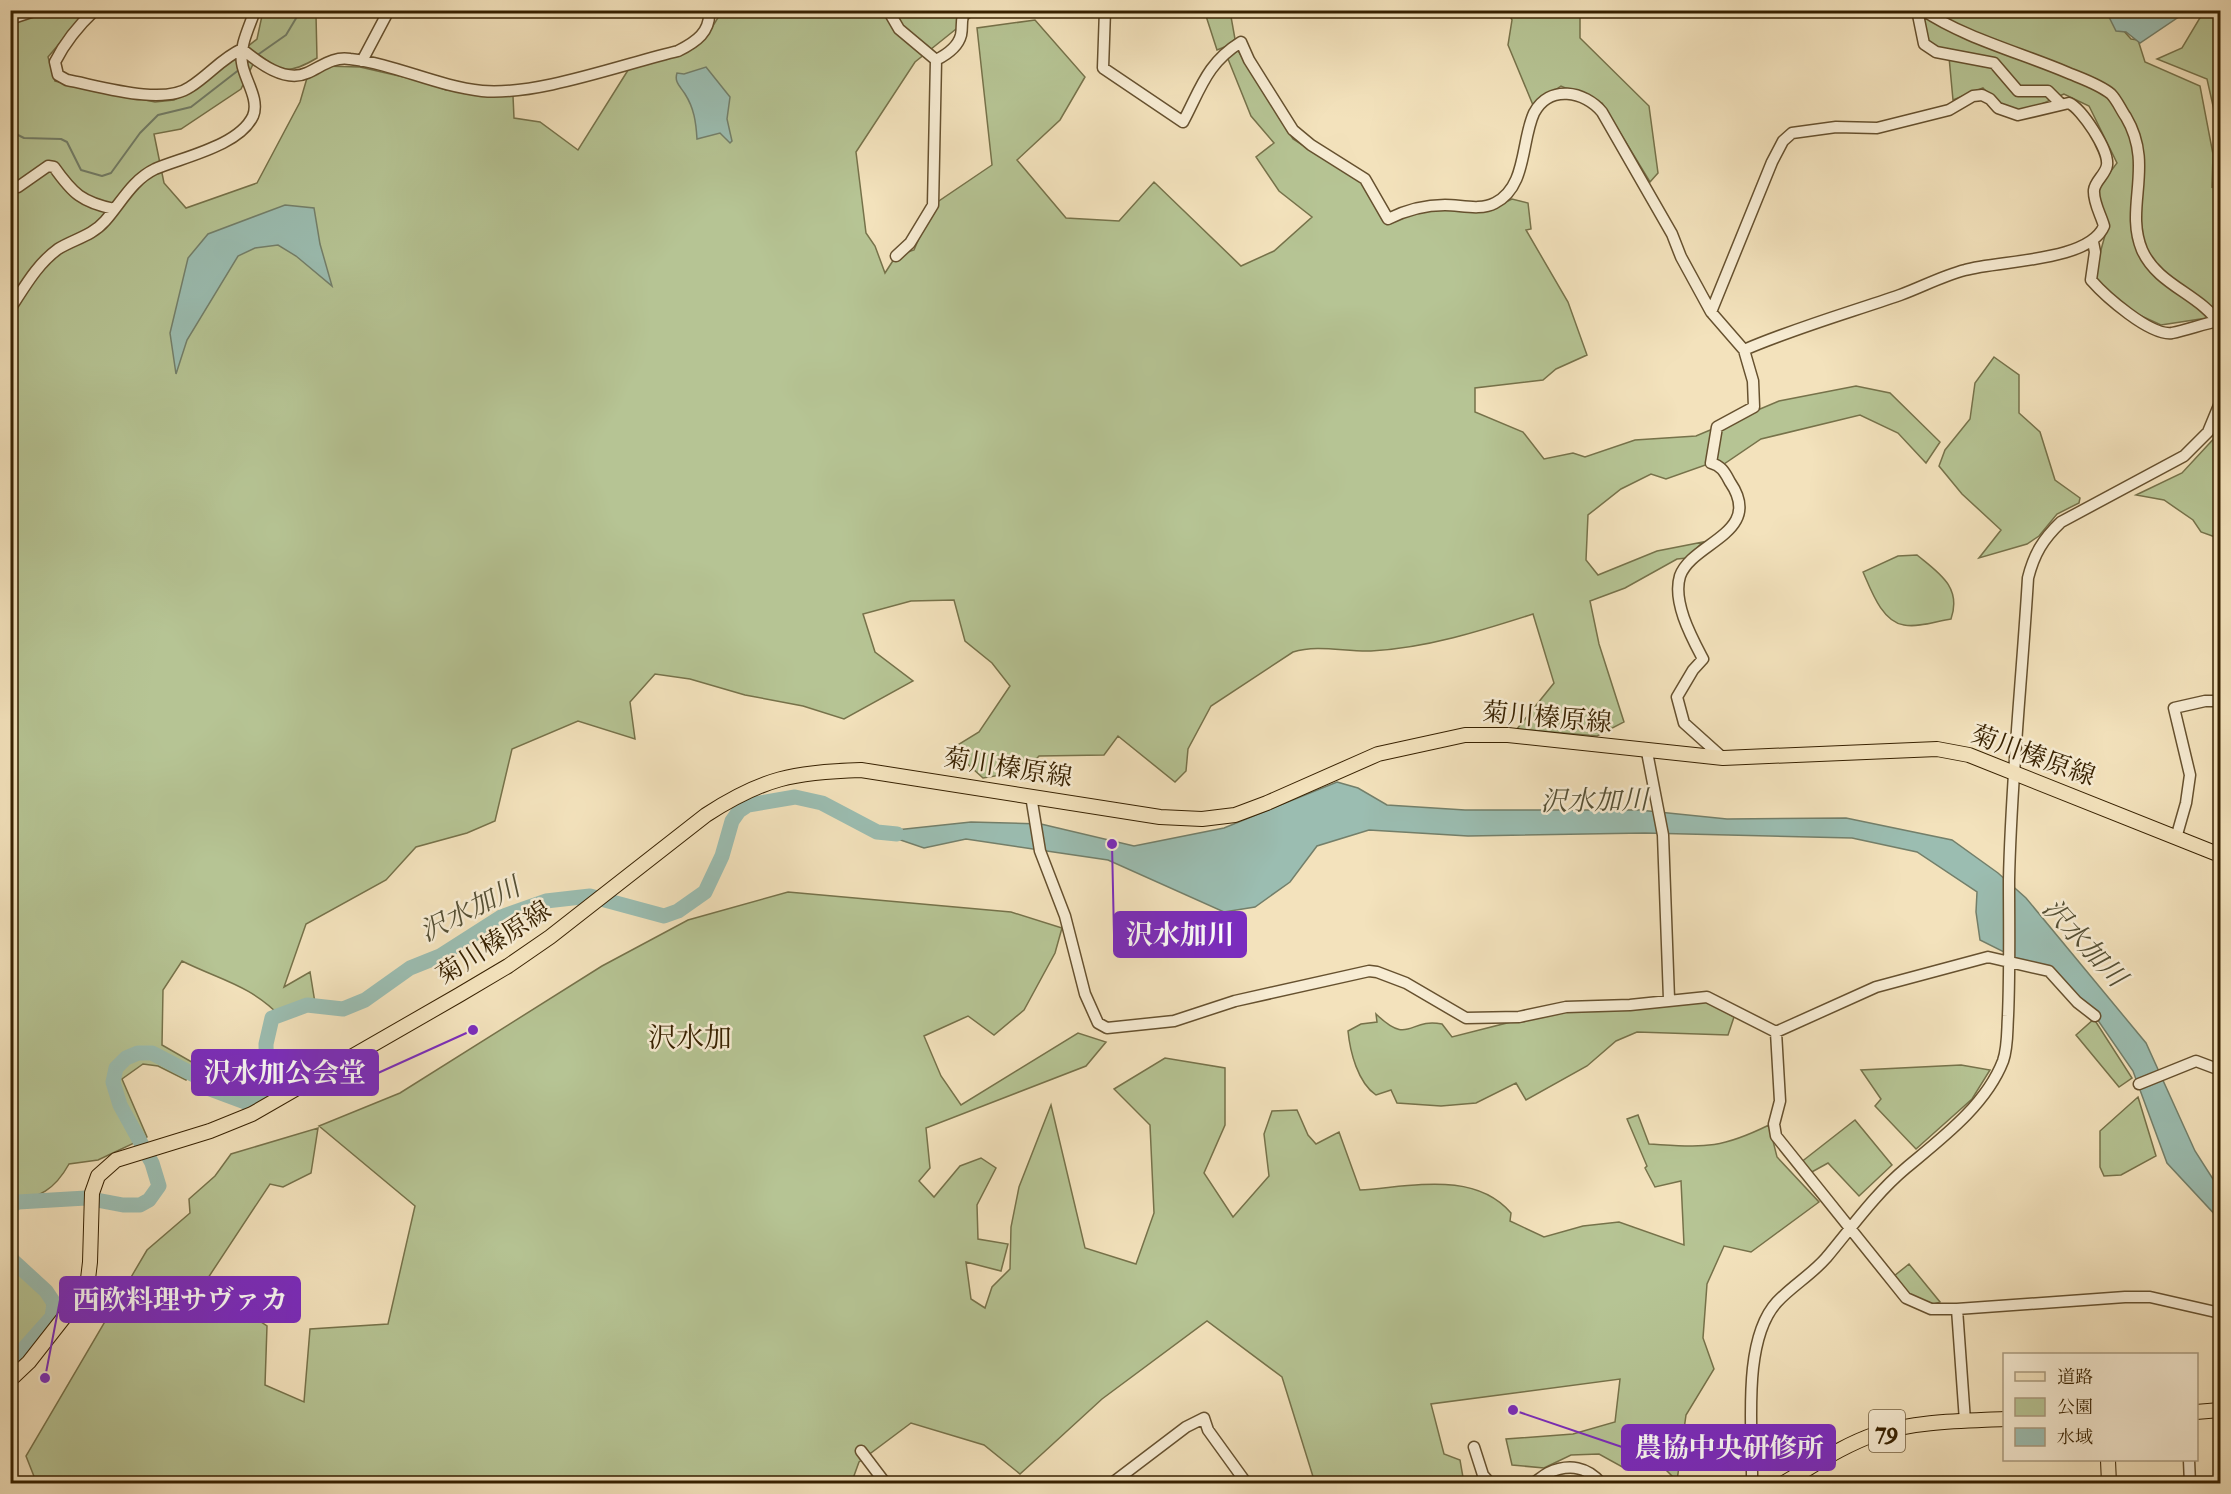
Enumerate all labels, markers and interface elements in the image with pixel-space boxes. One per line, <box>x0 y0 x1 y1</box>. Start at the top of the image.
street label: 菊川榛原線 <box>1481 696 1613 740</box>
street label: 菊川榛原線 <box>1966 719 2100 793</box>
street label: 菊川榛原線 <box>941 742 1075 794</box>
water label: 沢水加川 <box>1540 784 1651 818</box>
water label: 沢水加川 <box>414 869 528 949</box>
water label: 沢水加川 <box>2035 892 2135 996</box>
street label: 菊川榛原線 <box>431 894 557 992</box>
callout: 沢水加川 <box>1114 912 1246 957</box>
text: 沢水加川 <box>1126 919 1234 952</box>
district label: 沢水加 <box>648 1021 732 1056</box>
callout: 沢水加公会堂 <box>192 1050 378 1095</box>
text: 沢水加公会堂 <box>204 1057 366 1090</box>
callout: 西欧料理サヴァカ <box>60 1277 300 1322</box>
text: 西欧料理サヴァカ <box>72 1284 288 1317</box>
legend <box>2003 1353 2198 1461</box>
text: 道路 <box>2057 1366 2093 1389</box>
text: 公園 <box>2057 1396 2093 1419</box>
road number: 79 <box>1869 1410 1905 1452</box>
callout: 農協中央研修所 <box>1622 1425 1835 1470</box>
text: 水域 <box>2057 1426 2093 1449</box>
text: 農協中央研修所 <box>1635 1432 1824 1465</box>

